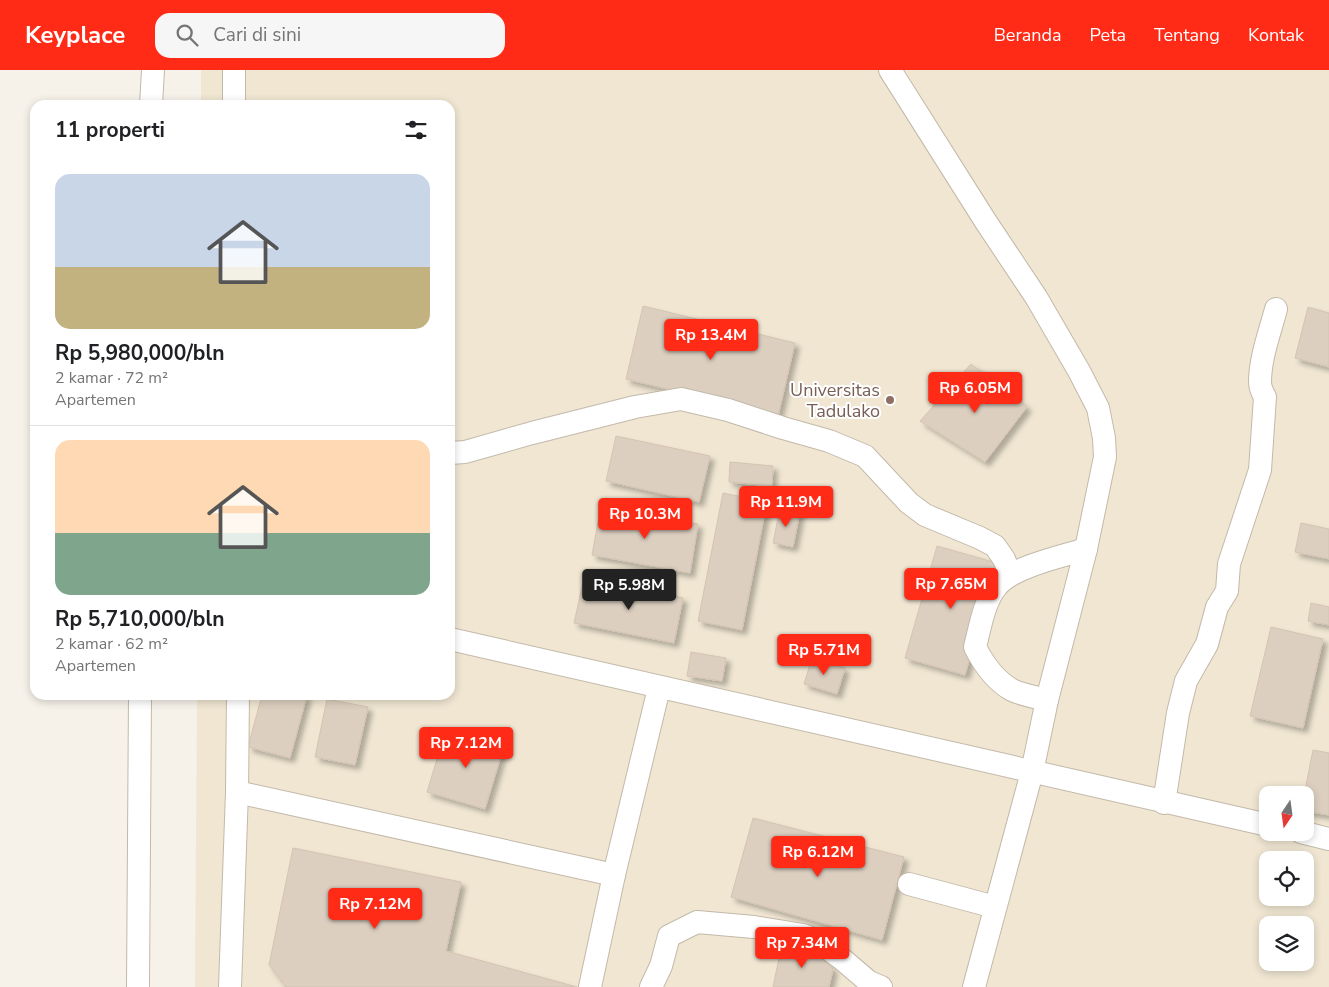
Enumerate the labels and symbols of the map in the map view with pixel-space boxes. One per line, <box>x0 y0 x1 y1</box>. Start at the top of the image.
pin: Rp 13.4M <box>659 318 763 361</box>
pin: Rp 6.05M <box>923 372 1027 414</box>
place label: Universitas Tadulako <box>790 378 880 423</box>
marker: Universitas Tadulako <box>884 394 896 406</box>
pin: Rp 11.9M <box>734 486 838 528</box>
pin: Rp 10.3M <box>593 498 697 540</box>
pin: Rp 5.98M <box>577 568 681 611</box>
pin: Rp 7.65M <box>899 568 1003 610</box>
pin: Rp 5.71M <box>772 634 876 676</box>
pin: Rp 7.12M <box>414 726 518 769</box>
north arrow <box>1259 786 1314 841</box>
pin: Rp 6.12M <box>766 836 870 878</box>
pin: Rp 7.12M <box>323 888 427 930</box>
pin: Rp 7.34M <box>750 926 854 969</box>

